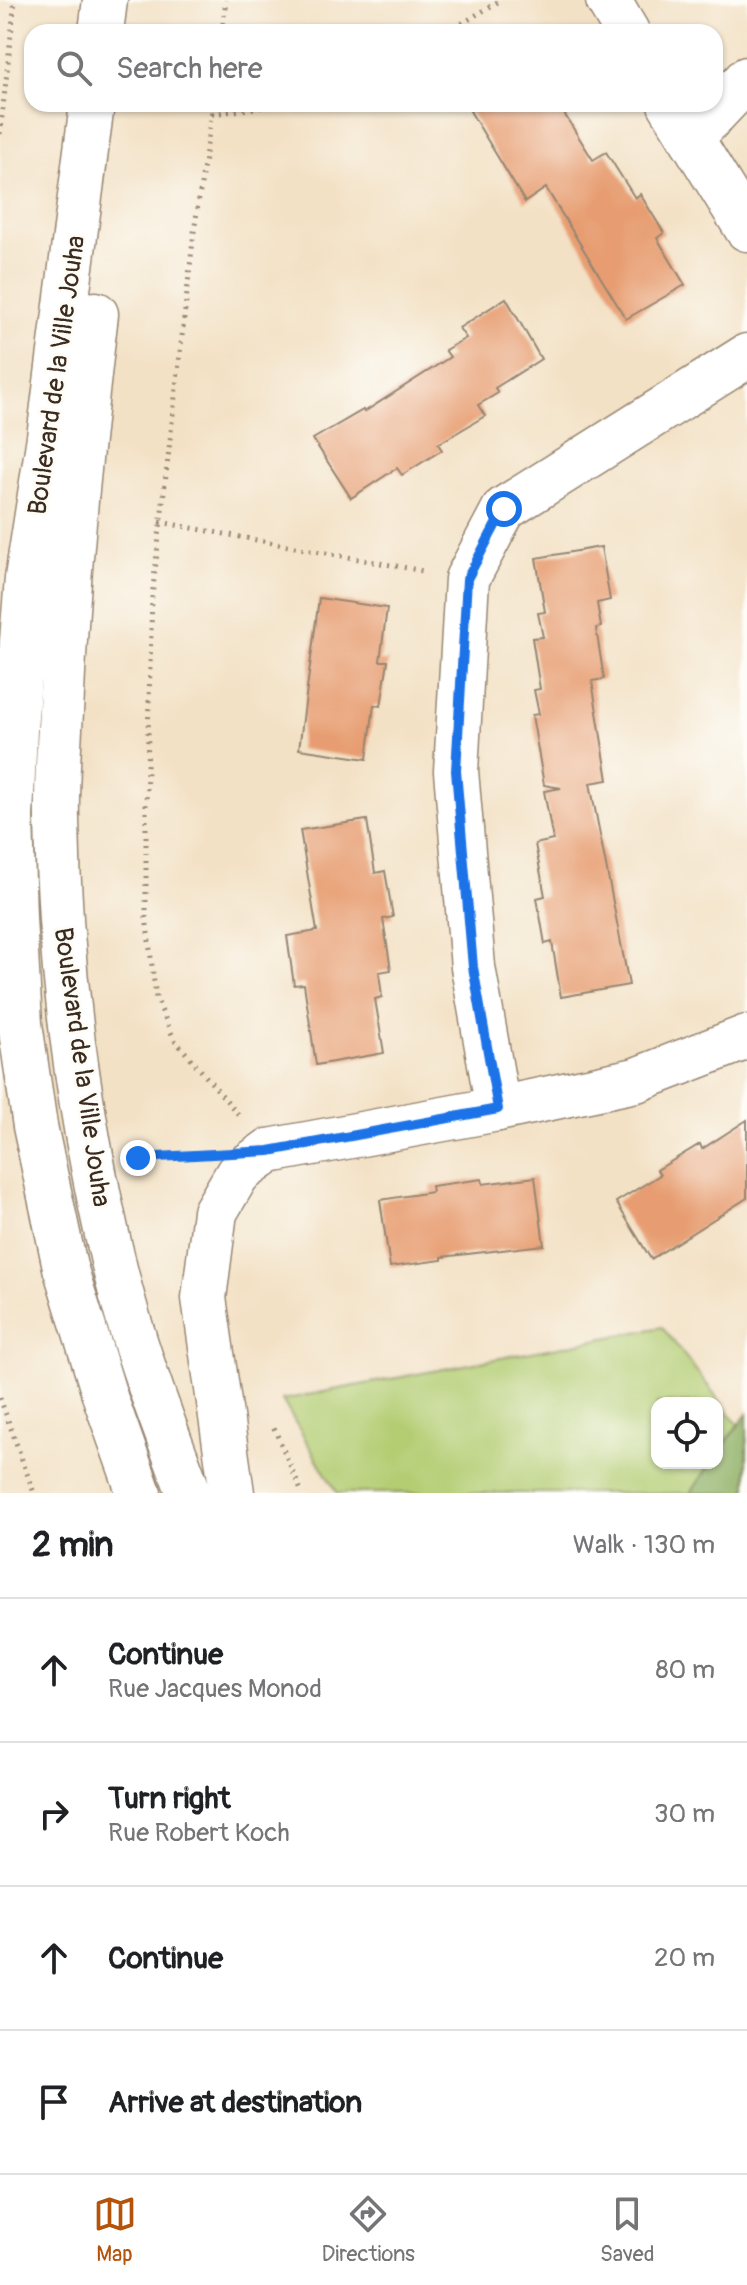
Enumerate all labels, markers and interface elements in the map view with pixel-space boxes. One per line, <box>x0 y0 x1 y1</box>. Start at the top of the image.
search box <box>24 24 723 112</box>
icon: search <box>52 46 96 90</box>
text: Search here <box>116 50 263 87</box>
street label: Boulevard de la Ville Jouha <box>22 233 92 517</box>
route start <box>486 491 522 527</box>
street label: Boulevard de la Ville Jouha <box>47 925 117 1209</box>
route end <box>120 1140 156 1176</box>
map controls <box>651 1397 723 1469</box>
button: locate <box>651 1397 723 1469</box>
text: 2 min <box>32 1524 114 1567</box>
text: Walk · 130 m <box>573 1529 715 1561</box>
text: Continue <box>108 1636 223 1673</box>
icon: ahead <box>32 1648 76 1692</box>
text: 80 m <box>655 1654 715 1686</box>
text: Rue Jacques Monod <box>108 1673 322 1705</box>
text: Turn right <box>108 1780 231 1817</box>
icon: right <box>32 1792 76 1836</box>
text: 30 m <box>654 1798 715 1830</box>
text: Rue Robert Koch <box>108 1817 290 1849</box>
icon: ahead <box>32 1936 76 1980</box>
text: Continue <box>108 1940 223 1977</box>
text: 20 m <box>654 1942 715 1974</box>
icon: arrive <box>32 2080 76 2124</box>
text: Arrive at destination <box>108 2084 362 2121</box>
tab: Map <box>93 2192 137 2268</box>
tab: Directions <box>322 2192 415 2268</box>
tab: Saved <box>600 2192 654 2268</box>

